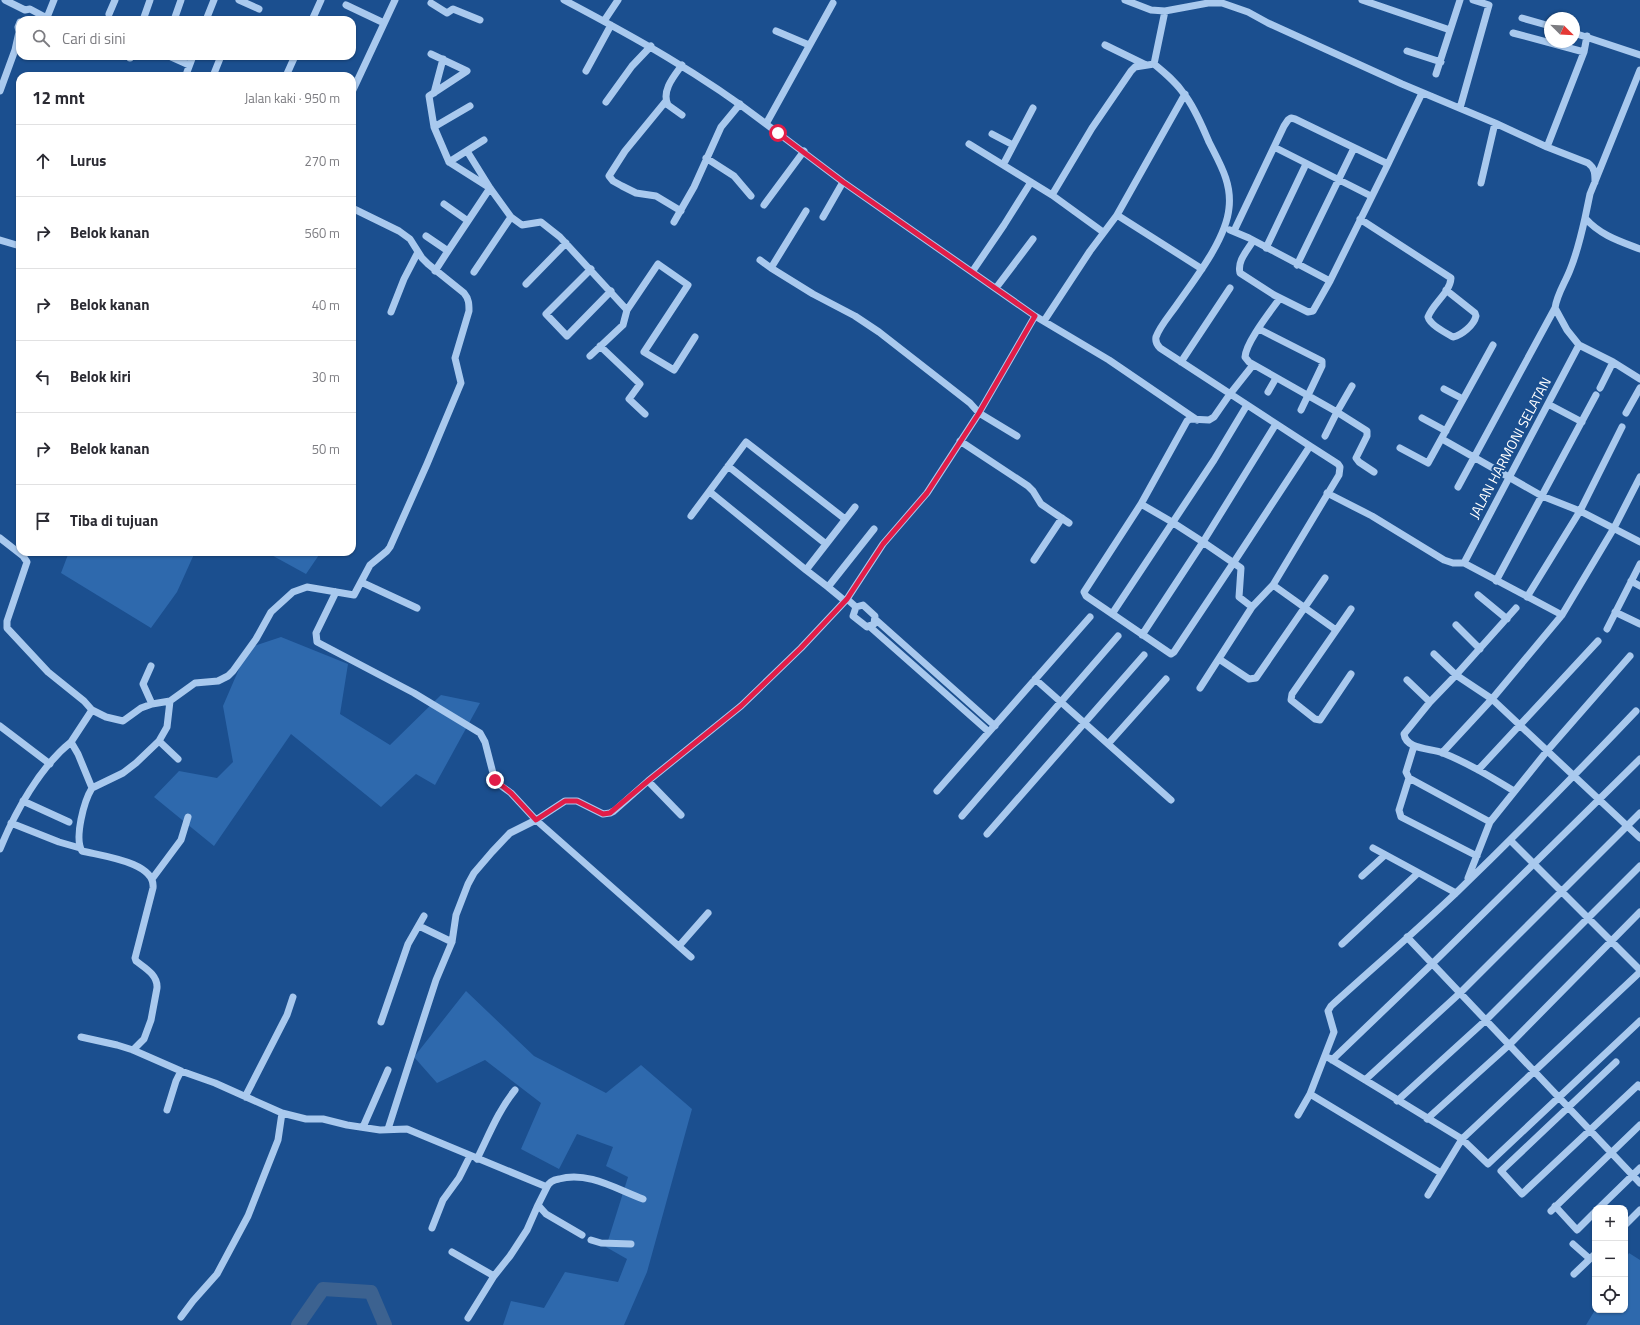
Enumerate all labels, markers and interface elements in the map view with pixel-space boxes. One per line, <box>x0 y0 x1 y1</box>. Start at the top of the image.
north arrow <box>1544 12 1580 48</box>
search box <box>16 16 356 60</box>
icon: search <box>30 27 52 49</box>
text: Cari di sini <box>62 27 126 50</box>
text: 12 mnt <box>32 85 85 111</box>
text: Jalan kaki · 950 m <box>244 88 340 108</box>
route start <box>769 124 787 142</box>
text: Lurus <box>70 149 106 172</box>
icon: ahead <box>32 150 54 172</box>
text: 270 m <box>304 151 340 171</box>
text: Belok kanan <box>70 221 150 244</box>
icon: right <box>32 222 54 244</box>
text: 560 m <box>304 223 340 243</box>
text: Belok kanan <box>70 293 150 316</box>
icon: right <box>32 294 54 316</box>
text: 40 m <box>312 295 340 315</box>
text: Belok kiri <box>70 365 131 388</box>
icon: left <box>32 366 54 388</box>
text: 30 m <box>312 367 340 387</box>
street label: JALAN HARMONI SELATAN <box>1463 373 1556 522</box>
text: Belok kanan <box>70 437 150 460</box>
icon: right <box>32 438 54 460</box>
text: 50 m <box>312 439 340 459</box>
text: Tiba di tujuan <box>70 509 158 532</box>
icon: arrive <box>32 510 54 532</box>
route end <box>486 771 504 789</box>
map controls <box>1592 1205 1628 1313</box>
button: + <box>1592 1205 1628 1241</box>
button: − <box>1592 1241 1628 1277</box>
button: locate <box>1592 1277 1628 1313</box>

